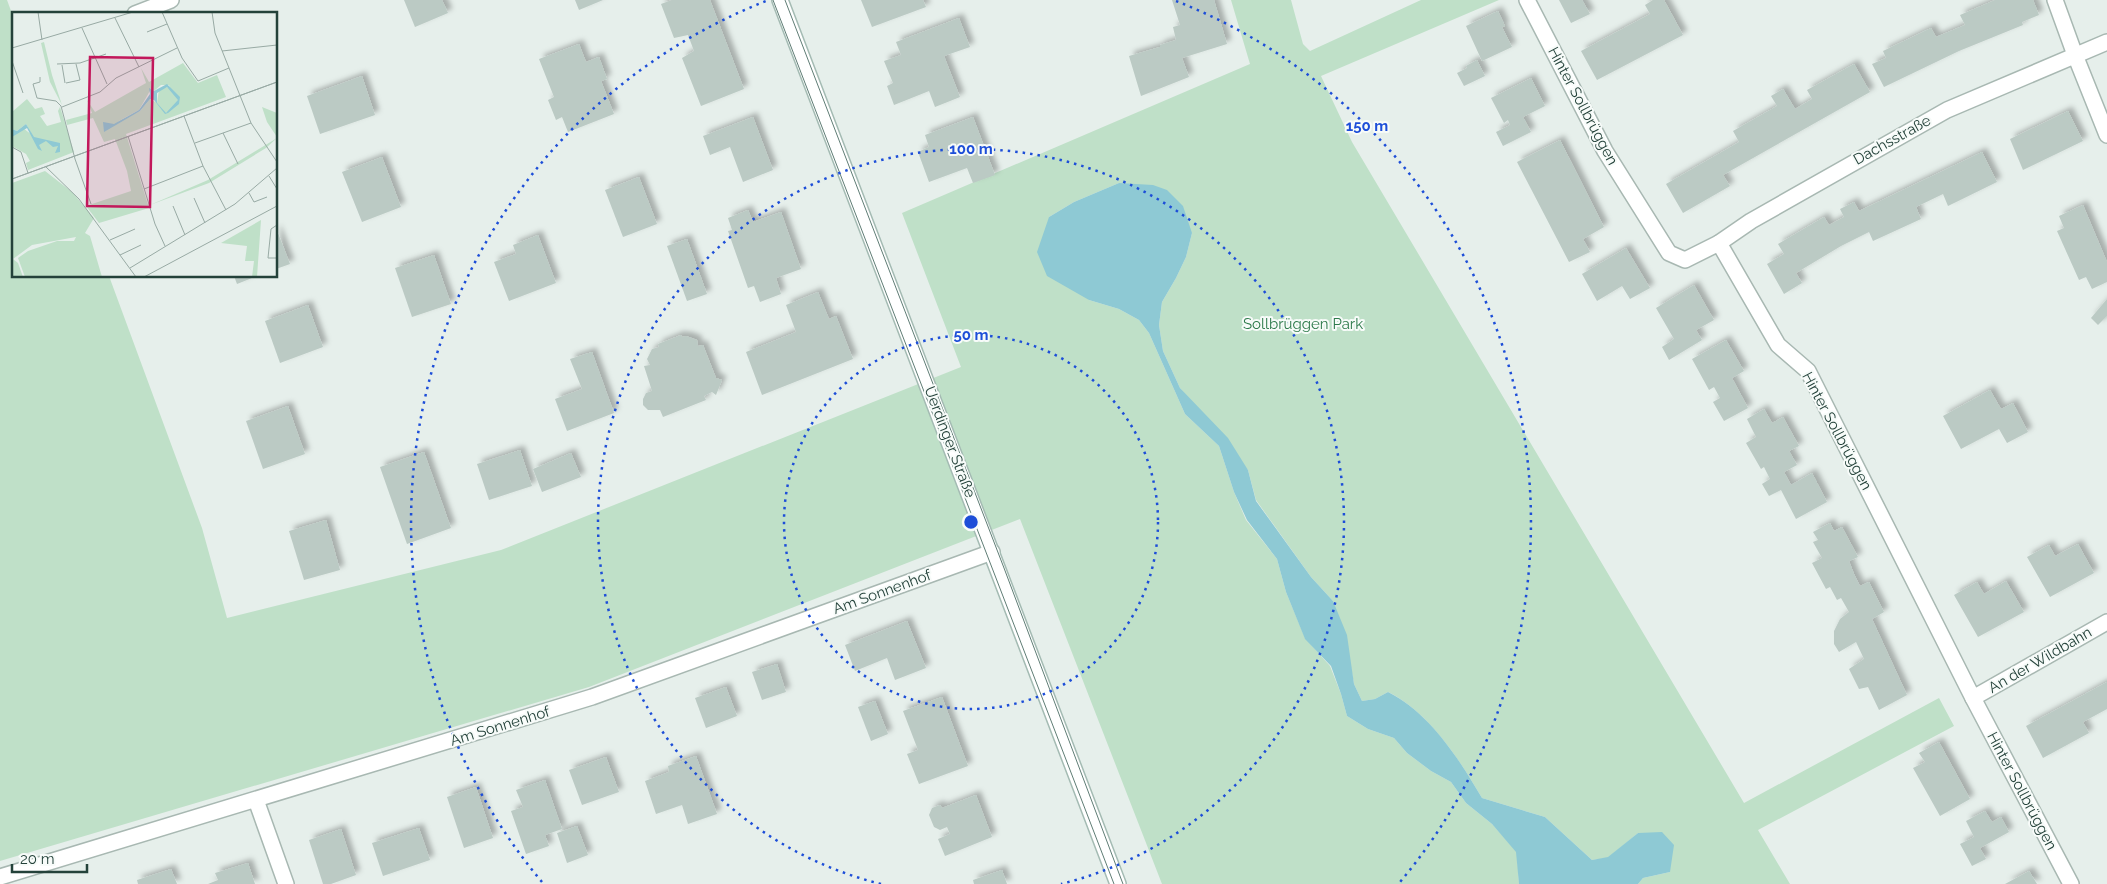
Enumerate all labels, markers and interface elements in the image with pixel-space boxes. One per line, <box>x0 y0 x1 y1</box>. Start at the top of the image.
inset map <box>12 12 278 278</box>
street label: Hinter Sollbrüggen <box>1544 44 1622 168</box>
street label: Dachsstraße <box>1850 111 1934 169</box>
text: 150 m <box>1346 117 1388 135</box>
text: 100 m <box>949 140 993 158</box>
park label: Sollbrüggen Park <box>1243 315 1363 333</box>
text: 50 m <box>953 326 989 344</box>
street label: Hinter Sollbrüggen <box>1798 369 1876 493</box>
street label: Uerdinger Straße <box>921 384 980 500</box>
centre of rings <box>962 513 980 531</box>
street label: Am Sonnenhof <box>830 566 935 618</box>
street label: An der Wildbahn <box>1985 623 2095 697</box>
street label: Am Sonnenhof <box>448 702 553 750</box>
street label: Hinter Sollbrüggen <box>1983 729 2061 853</box>
scale bar <box>12 842 88 874</box>
text: 20 m <box>20 850 55 868</box>

